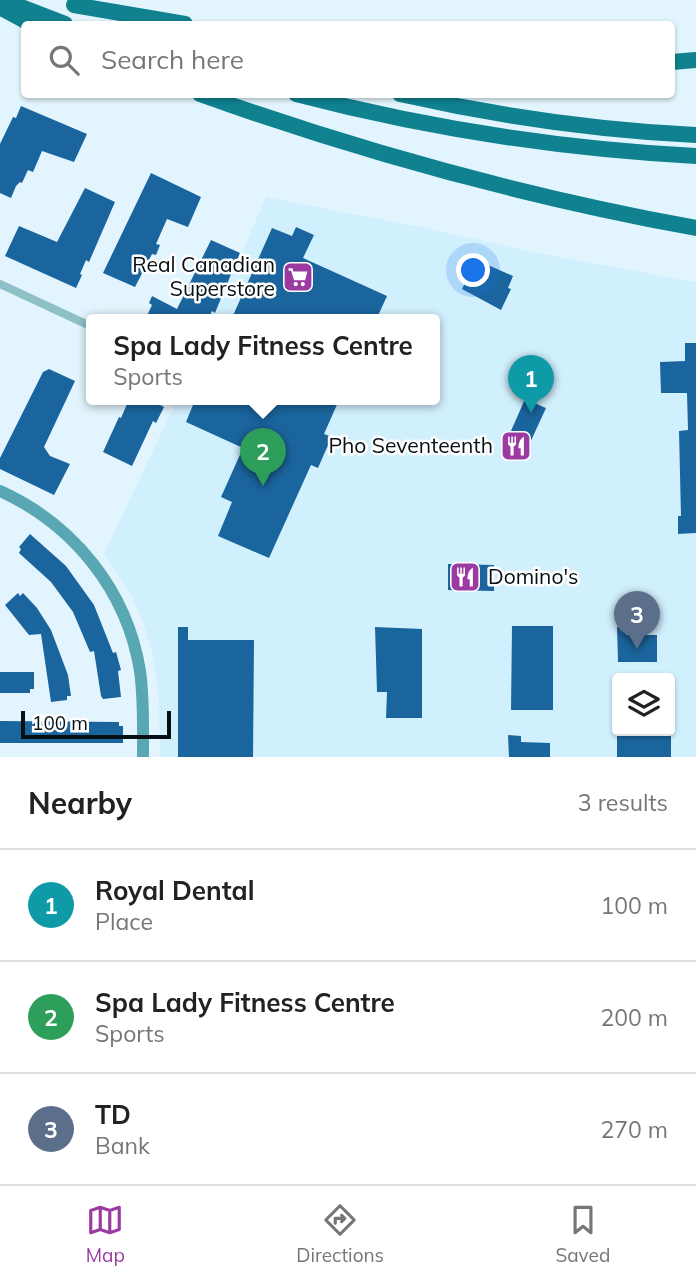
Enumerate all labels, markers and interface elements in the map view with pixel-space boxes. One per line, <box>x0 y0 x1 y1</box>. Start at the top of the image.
search box <box>21 21 675 98</box>
icon: search <box>45 41 83 79</box>
text: Search here <box>101 43 244 76</box>
place label: Real Canadian Superstore <box>132 251 275 301</box>
your location <box>456 253 490 287</box>
supermarket icon: Real Canadian Superstore <box>281 260 315 294</box>
popup <box>86 314 440 405</box>
text: Spa Lady Fitness Centre <box>113 329 413 362</box>
pin: 1 <box>508 355 554 413</box>
text: Sports <box>113 362 183 391</box>
pin: 2 <box>240 428 286 486</box>
restaurant icon: Pho Seventeenth <box>499 429 533 463</box>
place label: Pho Seventeenth <box>328 432 493 458</box>
restaurant icon: Domino's <box>448 560 482 594</box>
place label: Domino's <box>488 563 578 589</box>
pin: 3 <box>614 591 660 649</box>
map controls <box>612 673 675 736</box>
button: layers <box>612 673 675 736</box>
scale bar <box>21 708 172 740</box>
text: 100 m <box>32 711 88 735</box>
text: Nearby <box>28 784 132 822</box>
text: 3 results <box>578 788 668 817</box>
text: Royal Dental <box>95 874 254 907</box>
text: 1 <box>44 891 58 920</box>
text: 100 m <box>600 891 668 920</box>
text: Place <box>95 907 153 936</box>
text: Spa Lady Fitness Centre <box>95 986 395 1019</box>
text: 2 <box>44 1003 58 1032</box>
text: 200 m <box>600 1003 668 1032</box>
text: Sports <box>95 1019 165 1048</box>
text: TD <box>95 1098 131 1131</box>
text: 3 <box>44 1115 58 1144</box>
text: 270 m <box>600 1115 668 1144</box>
text: Bank <box>95 1131 150 1160</box>
tab: Map <box>86 1201 125 1267</box>
tab: Directions <box>296 1201 384 1267</box>
tab: Saved <box>555 1201 610 1267</box>

